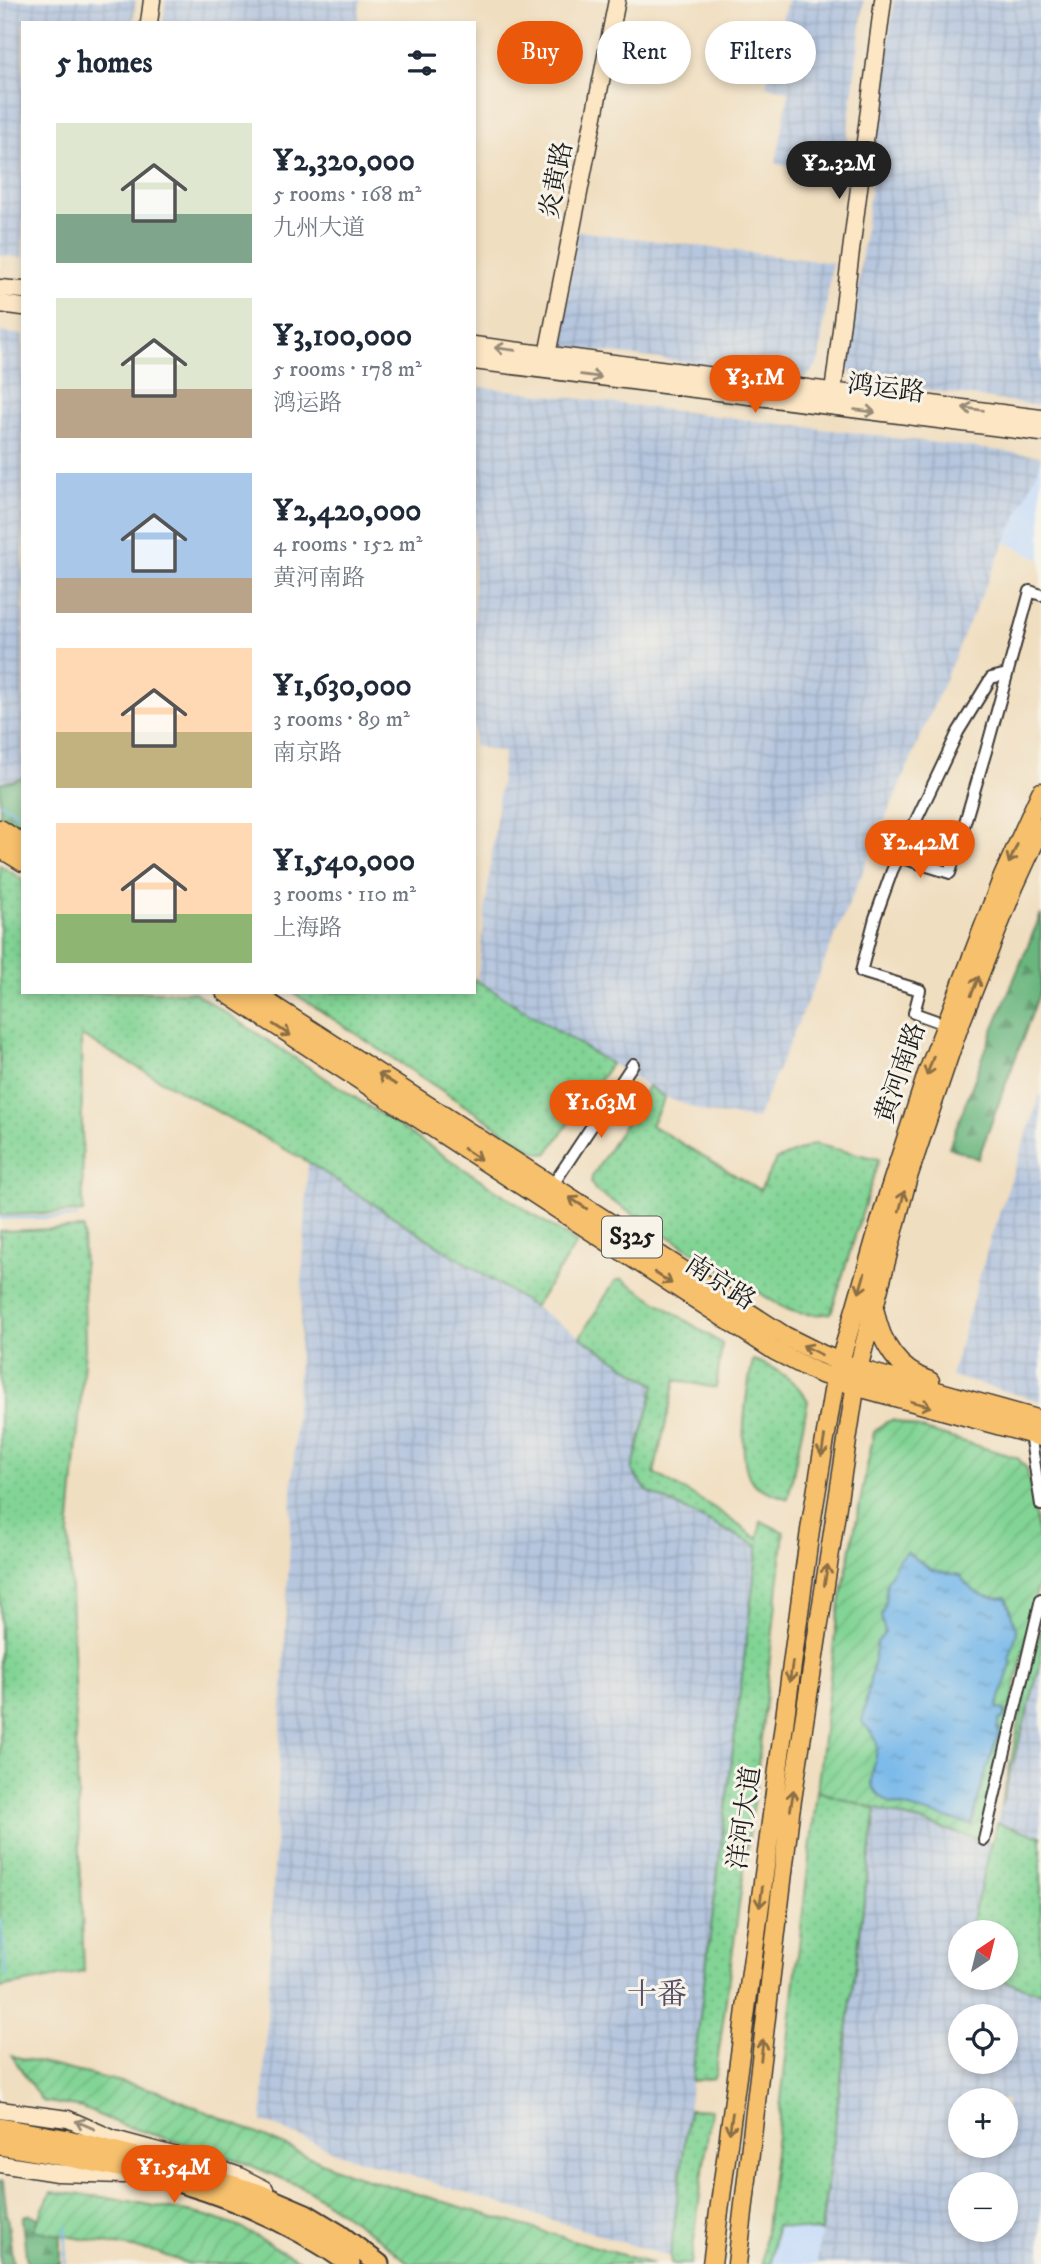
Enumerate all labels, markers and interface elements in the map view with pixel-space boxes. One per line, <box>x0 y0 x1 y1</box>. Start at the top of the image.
chip: Buy <box>497 21 583 84</box>
chip: Rent <box>597 21 691 84</box>
chip: Filters <box>705 21 816 84</box>
icon: filters <box>403 44 441 82</box>
text: 5 homes <box>56 45 152 82</box>
street label: 炎黄路 <box>533 139 581 221</box>
pin: ¥2.32M <box>782 142 896 201</box>
text: ¥2,320,000 <box>273 143 415 180</box>
text: ¥2.32M <box>802 149 876 178</box>
icon: home <box>112 151 196 235</box>
text: 5 rooms · 168 m² <box>273 180 421 209</box>
text: 九州大道 <box>273 214 365 243</box>
text: ¥3,100,000 <box>273 318 412 355</box>
icon: home <box>112 326 196 410</box>
one-way arrow <box>494 343 516 356</box>
text: 5 rooms · 178 m² <box>273 355 422 384</box>
pin: ¥3.1M <box>706 356 804 415</box>
text: ¥3.1M <box>726 363 784 392</box>
street label: 鸿运路 <box>845 368 927 410</box>
one-way arrow <box>579 369 601 382</box>
text: 鸿运路 <box>273 389 342 418</box>
one-way arrow <box>962 402 985 415</box>
one-way arrow <box>853 404 876 417</box>
text: ¥2,420,000 <box>273 493 422 530</box>
icon: home <box>112 501 196 585</box>
text: 4 rooms · 152 m² <box>273 530 422 559</box>
text: 黄河南路 <box>273 564 365 593</box>
text: ¥1,630,000 <box>273 668 412 705</box>
icon: home <box>112 676 196 760</box>
text: 3 rooms · 89 m² <box>273 705 410 734</box>
text: 南京路 <box>273 739 342 768</box>
pin: ¥2.42M <box>863 820 977 880</box>
text: ¥2.42M <box>881 828 959 857</box>
text: ¥1,540,000 <box>273 843 415 880</box>
one-way arrow <box>1006 843 1019 864</box>
icon: home <box>112 851 196 935</box>
text: 3 rooms · 110 m² <box>273 880 416 909</box>
text: 上海路 <box>273 914 342 943</box>
one-way arrow <box>969 976 982 998</box>
street label: 黄河南路 <box>868 1018 934 1128</box>
one-way arrow <box>272 1022 291 1037</box>
one-way arrow <box>923 1054 935 1076</box>
one-way arrow <box>378 1072 397 1087</box>
pin: ¥1.63M <box>544 1080 658 1140</box>
text: ¥1.63M <box>566 1088 636 1117</box>
one-way arrow <box>462 1147 482 1161</box>
one-way arrow <box>896 1191 909 1213</box>
one-way arrow <box>569 1195 588 1210</box>
road number: S325 <box>602 1217 662 1258</box>
street label: 南京路 <box>678 1248 762 1318</box>
one-way arrow <box>653 1271 673 1285</box>
one-way arrow <box>855 1272 868 1294</box>
one-way arrow <box>802 1342 823 1356</box>
one-way arrow <box>910 1399 932 1412</box>
one-way arrow <box>816 1434 829 1457</box>
one-way arrow <box>820 1564 833 1587</box>
one-way arrow <box>784 1660 797 1682</box>
street label: 洋河大道 <box>721 1764 769 1872</box>
one-way arrow <box>786 1789 799 1812</box>
one-way arrow <box>754 1885 767 1908</box>
north arrow <box>948 1920 1018 1990</box>
map controls <box>948 1920 1018 2242</box>
district label: 十番 <box>627 1977 687 2014</box>
button: locate <box>948 2004 1018 2074</box>
one-way arrow <box>756 2039 769 2062</box>
button: + <box>948 2088 1018 2158</box>
one-way arrow <box>724 2111 737 2133</box>
one-way arrow <box>75 2118 96 2131</box>
pin: ¥1.54M <box>117 2146 231 2205</box>
text: ¥1.54M <box>137 2153 211 2182</box>
button: − <box>948 2172 1018 2242</box>

